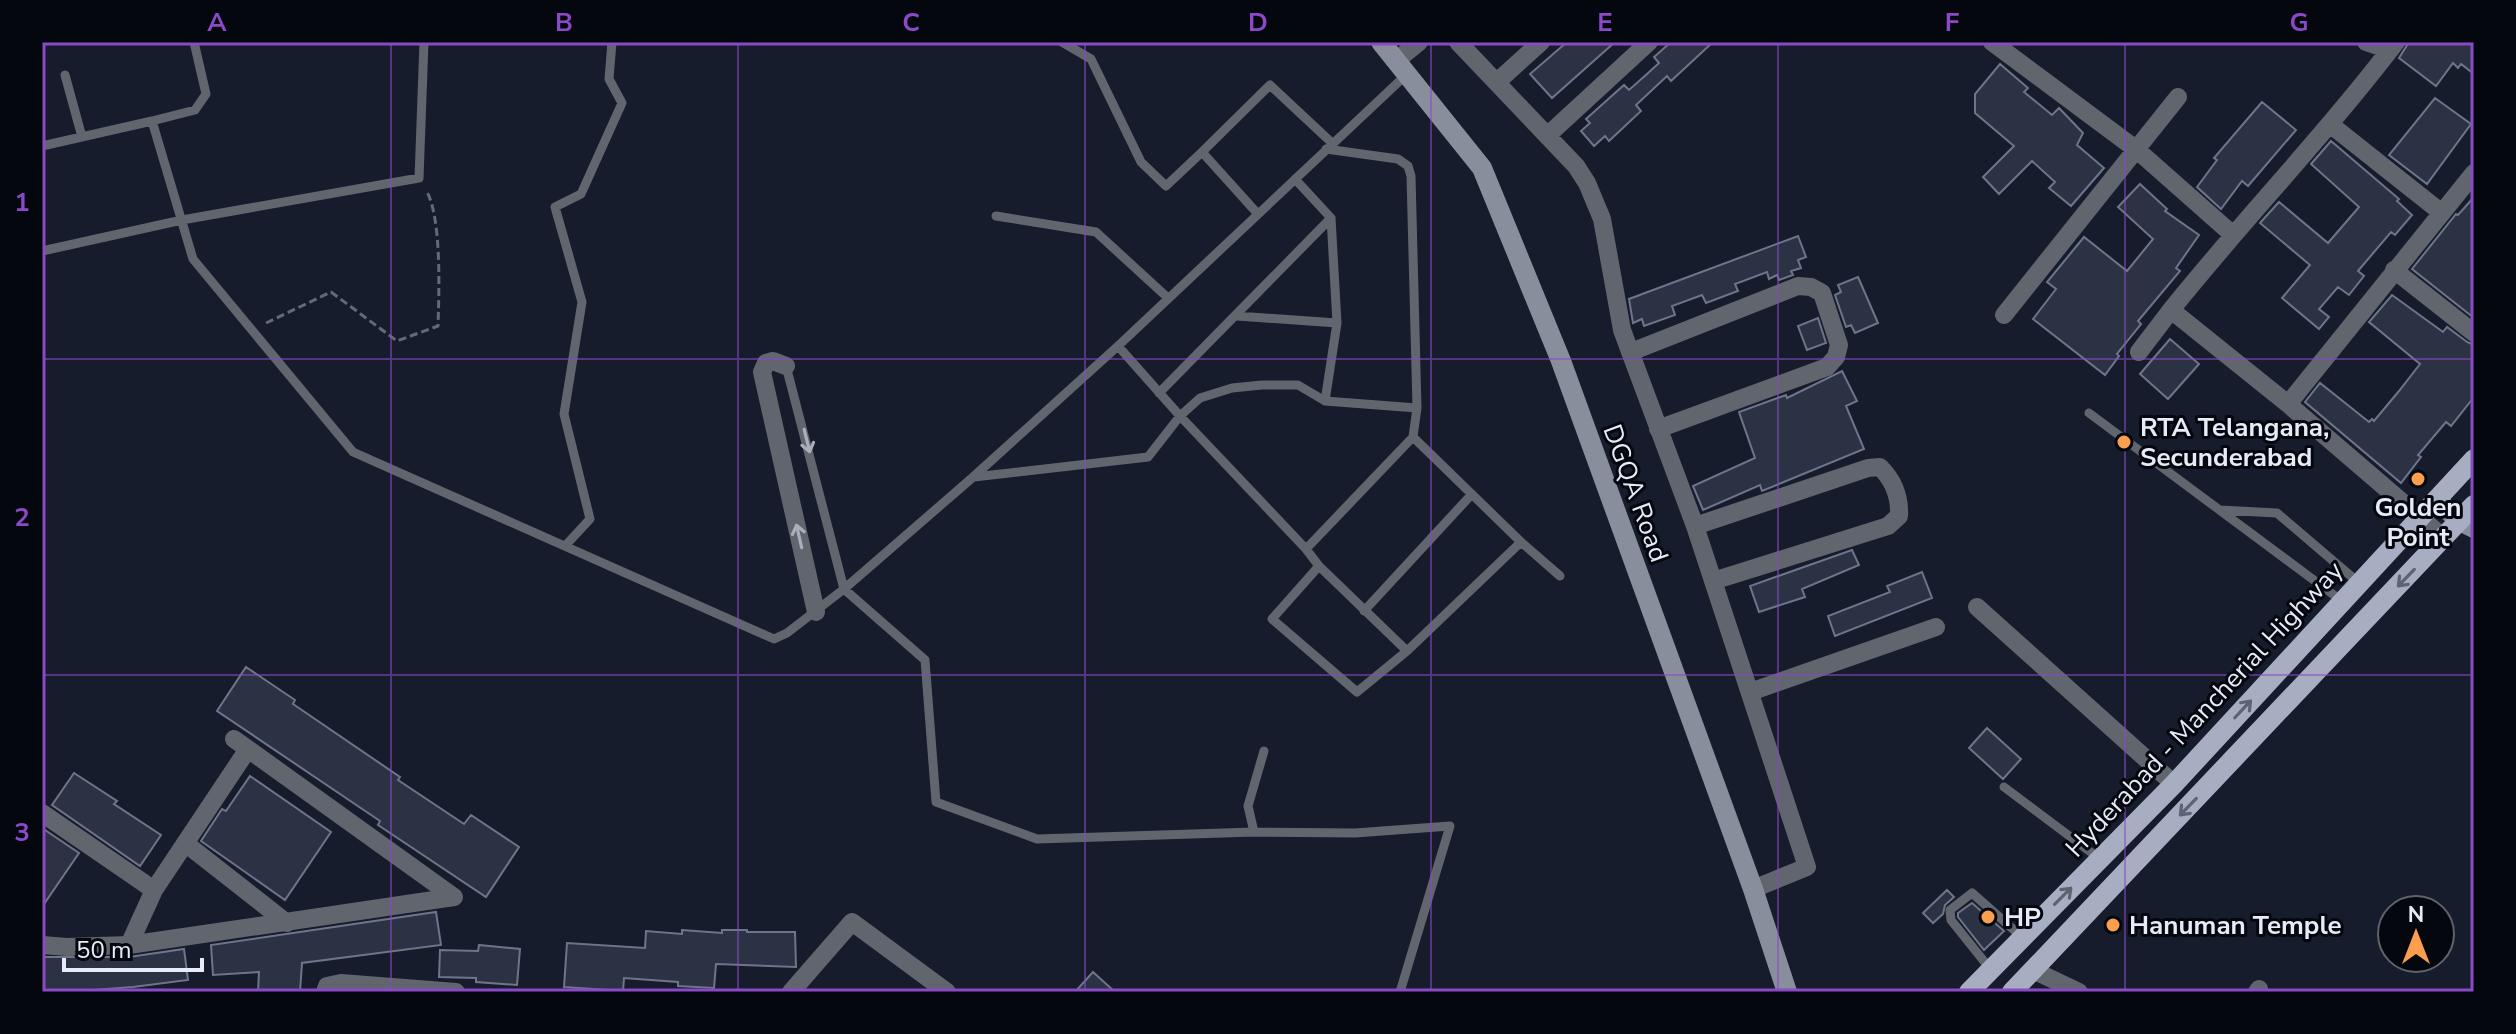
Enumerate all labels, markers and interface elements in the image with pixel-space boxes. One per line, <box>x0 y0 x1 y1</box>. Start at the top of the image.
text: A <box>207 5 227 40</box>
text: B <box>555 5 573 40</box>
text: C <box>902 5 920 40</box>
text: D <box>1248 5 1268 40</box>
text: E <box>1597 5 1613 40</box>
text: F <box>1945 5 1959 40</box>
text: G <box>2289 5 2309 40</box>
text: 1 <box>14 185 30 220</box>
place label: RTA Telangana, Secunderabad <box>2140 410 2330 475</box>
street label: DGQA Road <box>1594 420 1677 567</box>
one-way arrow <box>800 428 815 454</box>
marker: RTA Telangana, Secunderabad <box>2115 433 2133 451</box>
marker: Golden Point <box>2409 470 2427 488</box>
place label: Golden Point <box>2374 490 2462 555</box>
text: 2 <box>14 500 30 535</box>
one-way arrow <box>791 524 806 549</box>
street label: Hyderabad - Mancherial Highway <box>2058 553 2351 865</box>
one-way arrow <box>2397 568 2416 588</box>
one-way arrow <box>2233 699 2251 719</box>
one-way arrow <box>2180 796 2198 816</box>
text: 3 <box>14 815 30 850</box>
one-way arrow <box>2053 887 2072 906</box>
north arrow <box>2376 894 2456 974</box>
place label: HP <box>2004 900 2041 935</box>
text: N <box>2408 900 2424 930</box>
marker: HP <box>1979 908 1997 926</box>
place label: Hanuman Temple <box>2129 908 2342 943</box>
marker: Hanuman Temple <box>2104 916 2122 934</box>
scale bar <box>64 922 202 972</box>
text: 50 m <box>76 934 132 966</box>

